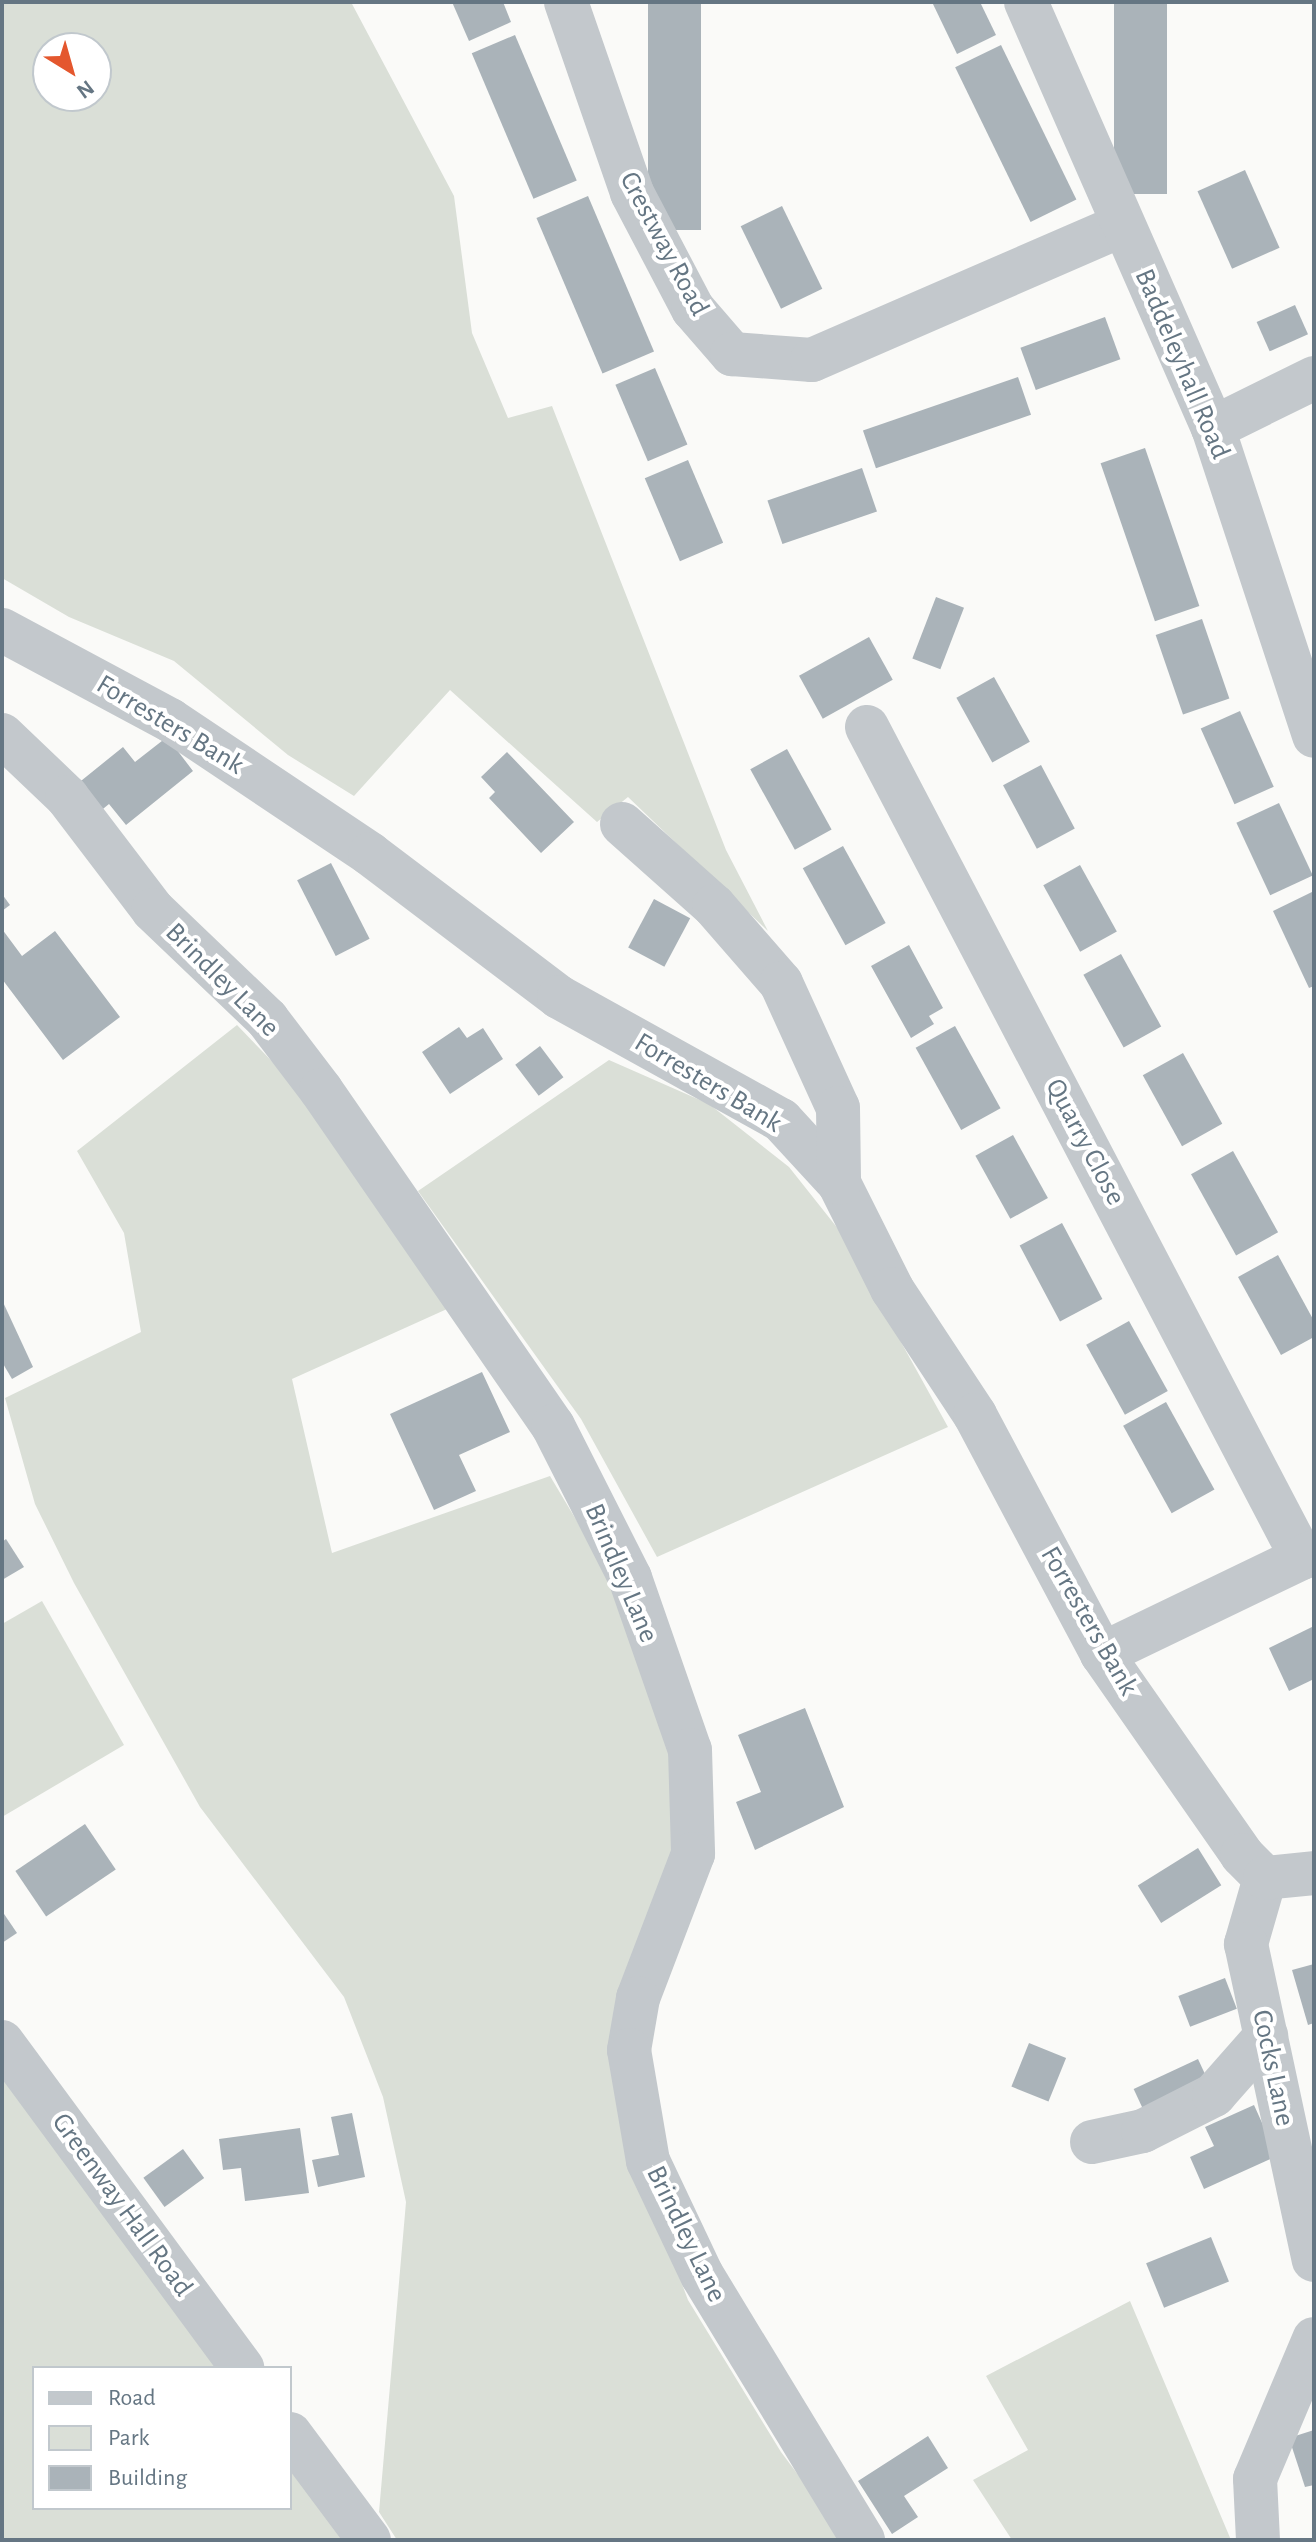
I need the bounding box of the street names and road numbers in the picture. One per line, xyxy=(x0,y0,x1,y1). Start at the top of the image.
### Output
street label: Crestway Road xyxy=(612,166,716,322)
street label: Baddeleyhall Road xyxy=(1127,264,1237,464)
street label: Forresters Bank xyxy=(90,668,250,782)
street label: Brindley Lane xyxy=(158,916,286,1044)
street label: Forresters Bank xyxy=(628,1026,788,1140)
street label: Quarry Close xyxy=(1038,1073,1132,1211)
street label: Brindley Lane xyxy=(577,1499,665,1647)
street label: Forresters Bank xyxy=(1033,1541,1145,1701)
street label: Cocks Lane xyxy=(1244,2007,1302,2129)
street label: Greenway Hall Road xyxy=(44,2107,200,2303)
street label: Brindley Lane xyxy=(639,2160,733,2308)

